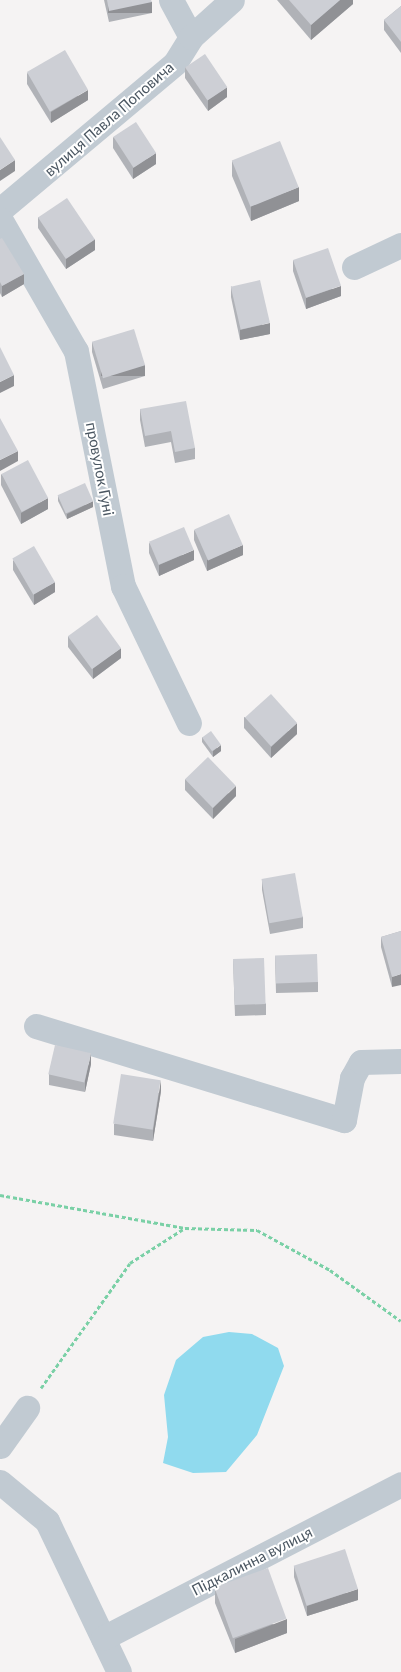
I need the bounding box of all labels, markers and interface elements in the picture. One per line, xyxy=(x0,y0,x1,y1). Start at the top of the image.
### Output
street label: вулиця Павла Поповича xyxy=(41,58,177,180)
street label: провулок Гуні xyxy=(82,421,118,517)
street label: Підкалинна вулиця xyxy=(189,1523,315,1599)

